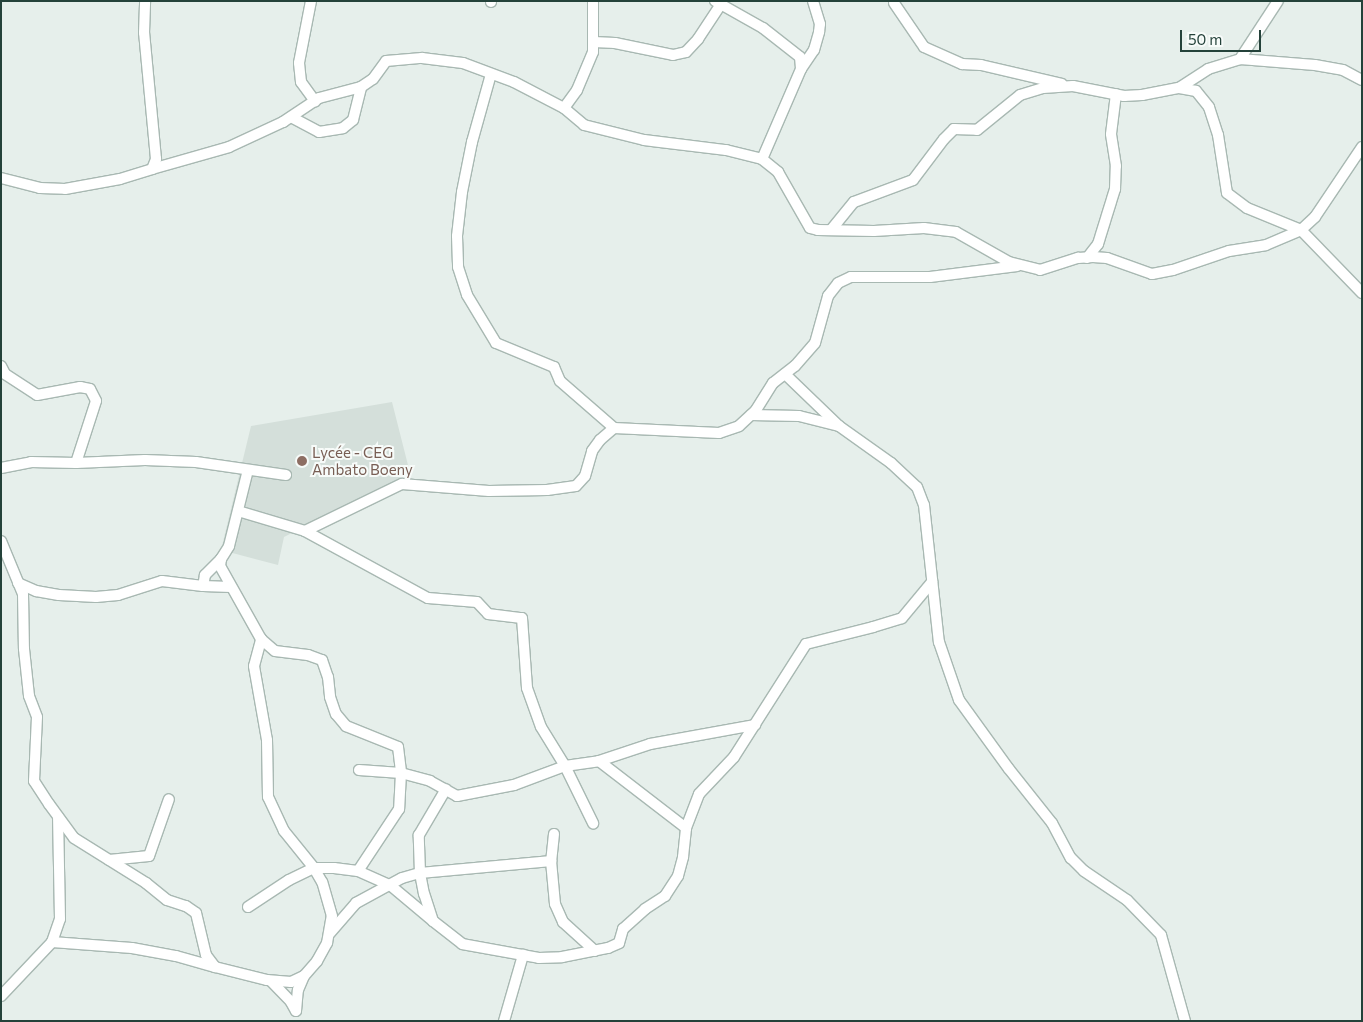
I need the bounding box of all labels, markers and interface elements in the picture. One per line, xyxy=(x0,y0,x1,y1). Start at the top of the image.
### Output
scale bar xyxy=(1183,20,1264,52)
text: 50 m xyxy=(1188,30,1222,48)
place label: Lycée - CEG Ambato Boeny xyxy=(312,443,413,478)
marker: Lycée - CEG Ambato Boeny xyxy=(296,455,308,467)

